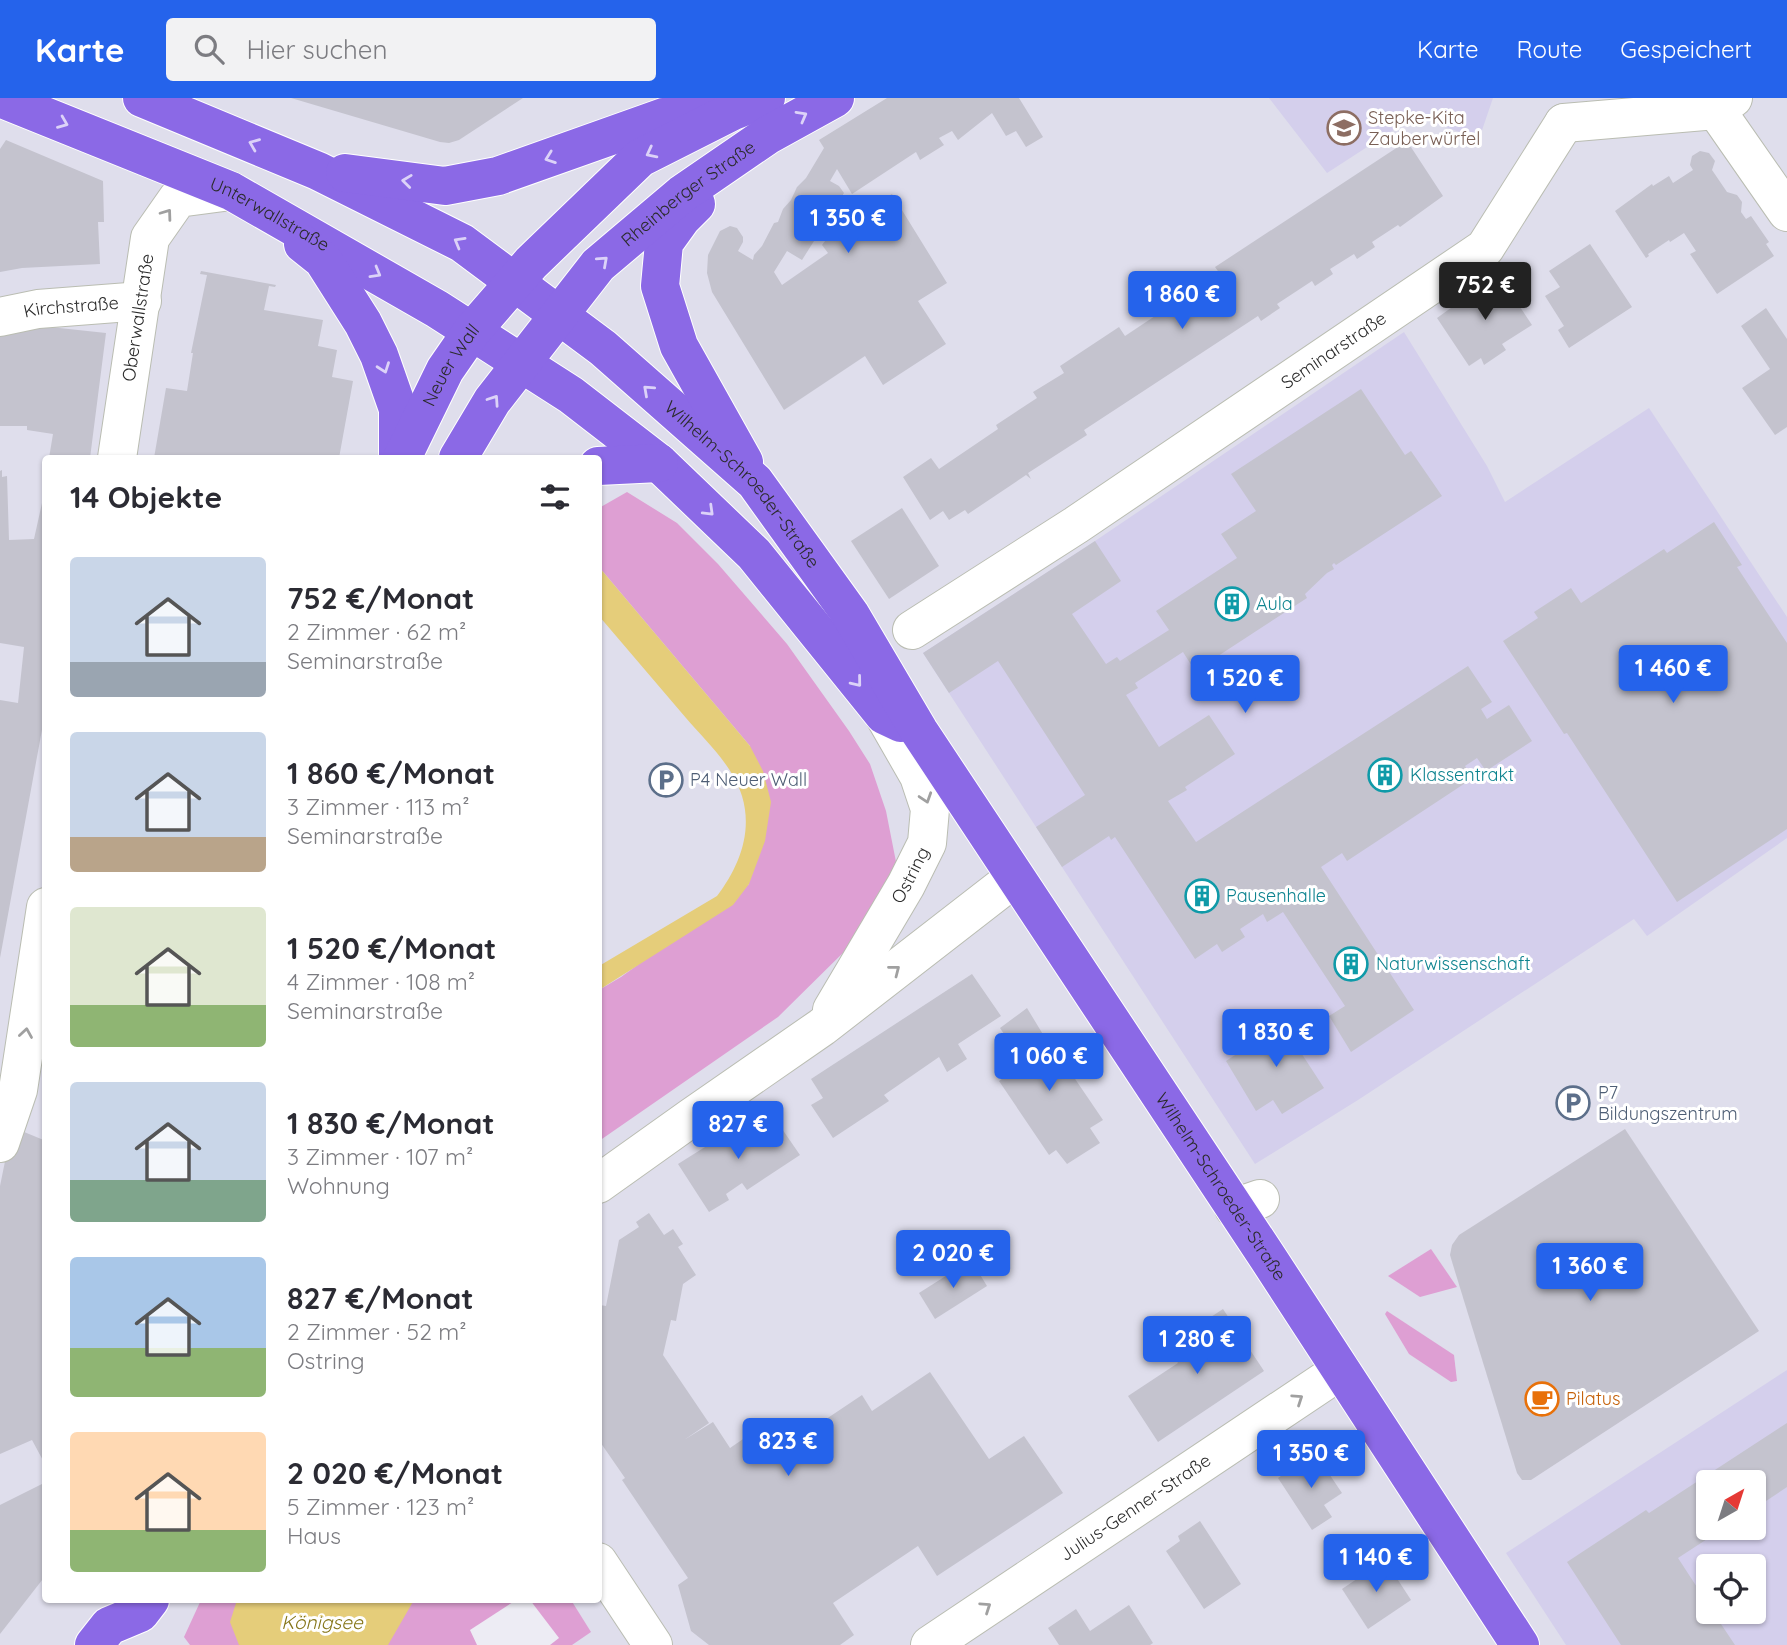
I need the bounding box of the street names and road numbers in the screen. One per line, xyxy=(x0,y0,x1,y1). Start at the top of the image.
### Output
street label: Rheinberger Straße xyxy=(616,135,759,251)
street label: Unterwallstraße xyxy=(207,172,334,256)
street label: Oberwallstraße xyxy=(117,252,158,383)
street label: Kirchstraße xyxy=(21,291,119,323)
street label: Seminarstraße xyxy=(1276,306,1390,394)
street label: Neuer Wall xyxy=(417,319,484,410)
street label: Wilhelm-Schroeder-Straße xyxy=(660,395,825,572)
street label: Ostring xyxy=(886,843,934,908)
street label: Wilhelm-Schroeder-Straße xyxy=(1151,1088,1292,1285)
street label: Julius-Genner-Straße xyxy=(1055,1448,1215,1566)

